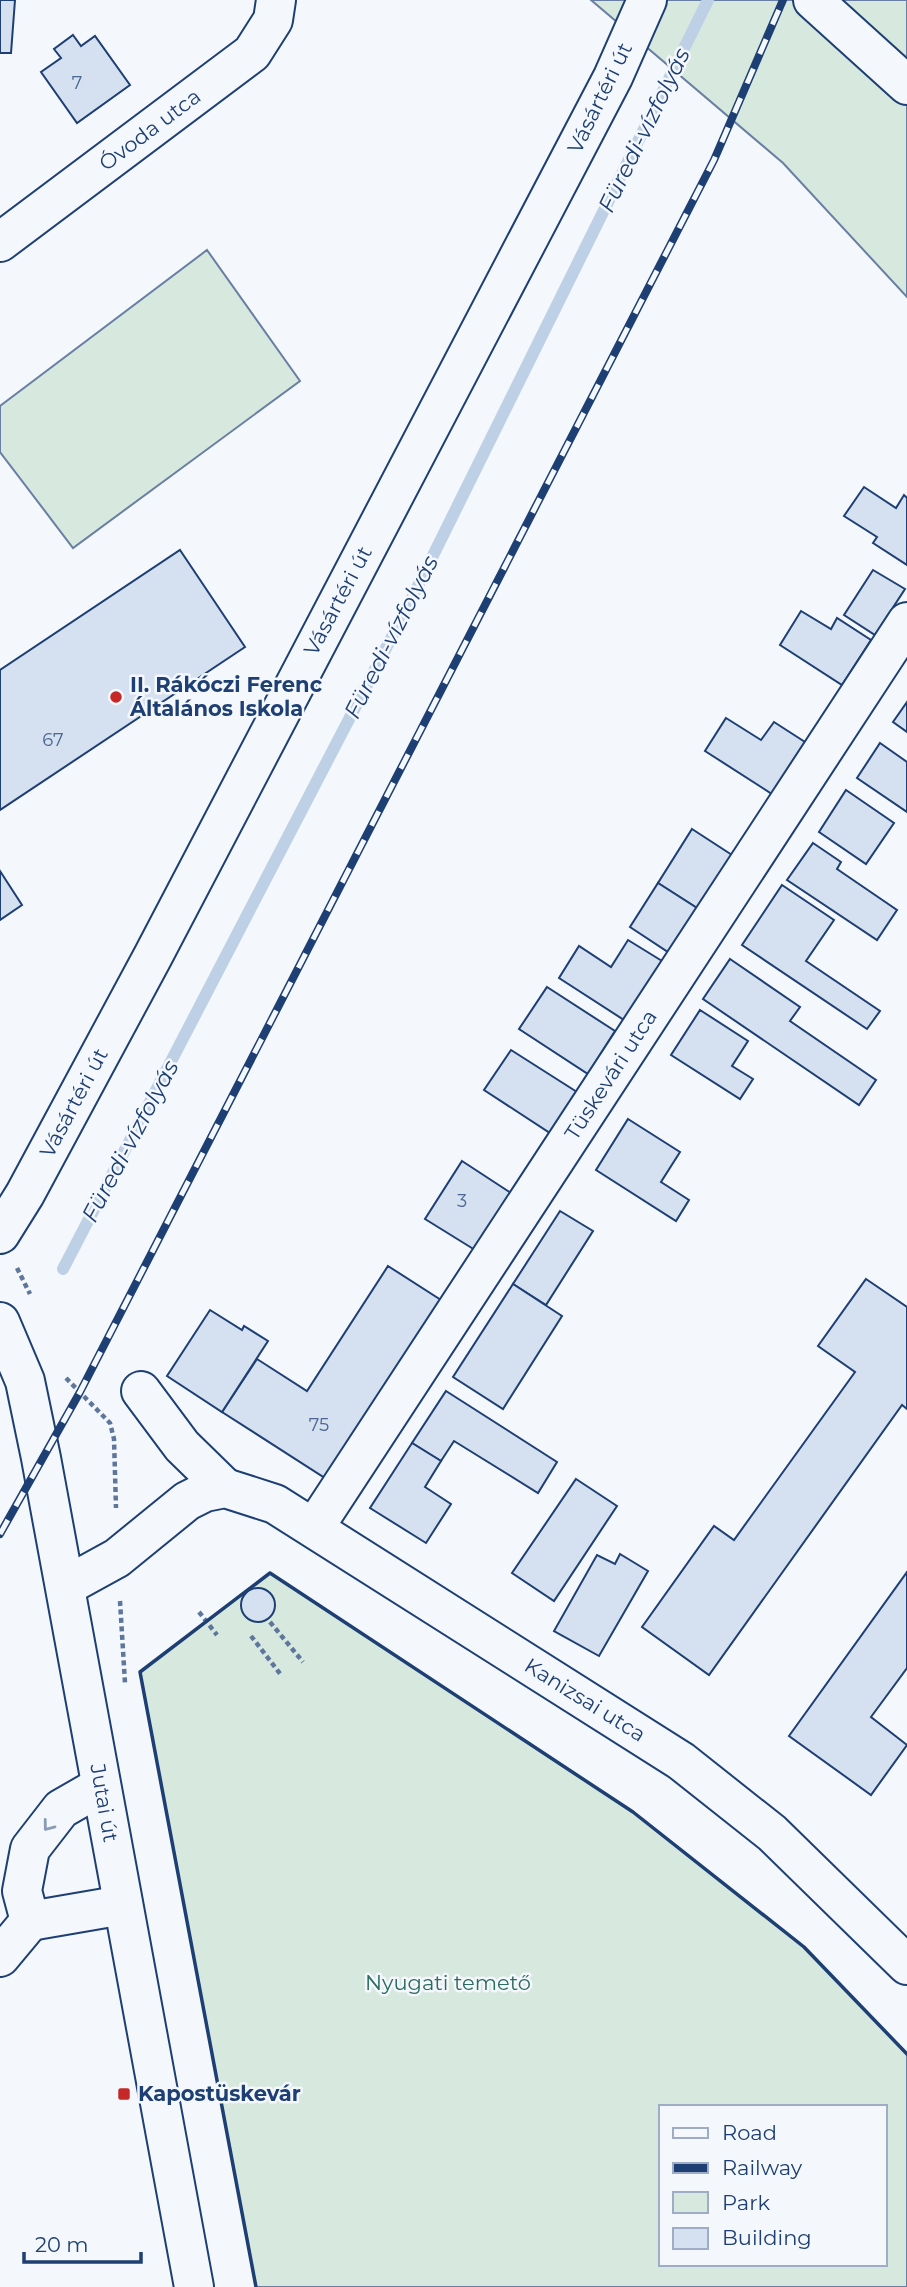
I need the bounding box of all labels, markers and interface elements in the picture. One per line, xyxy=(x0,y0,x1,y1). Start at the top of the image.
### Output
street label: Vásártéri út xyxy=(562,38,637,157)
water label: Füredi-vízfolyás xyxy=(592,43,696,217)
house number: 7 xyxy=(72,72,82,94)
street label: Óvoda utca xyxy=(94,83,205,176)
street label: Vásártéri út xyxy=(298,542,377,660)
water label: Füredi-vízfolyás xyxy=(338,551,444,723)
place label: II. Rákóczi Ferenc Általános Iskola xyxy=(129,672,323,721)
marker: II. Rákóczi Ferenc Általános Iskola xyxy=(108,689,124,705)
house number: 67 xyxy=(42,729,64,751)
street label: Tüskevári utca xyxy=(559,1005,662,1144)
street label: Vásártéri út xyxy=(34,1044,113,1162)
water label: Füredi-vízfolyás xyxy=(76,1055,184,1227)
house number: 3 xyxy=(457,1190,467,1212)
house number: 75 xyxy=(309,1414,329,1436)
street label: Kanizsai utca xyxy=(520,1652,650,1747)
street label: Jutai út xyxy=(85,1761,124,1844)
one-way arrow xyxy=(43,1818,56,1831)
park label: Nyugati temető xyxy=(365,1970,531,1995)
place label: Kapostüskevár xyxy=(138,2081,301,2106)
marker: Kapostüskevár xyxy=(116,2086,132,2102)
legend xyxy=(659,2105,886,2266)
text: Road xyxy=(722,2120,777,2145)
text: Railway xyxy=(722,2155,803,2180)
text: Park xyxy=(722,2190,770,2215)
scale bar xyxy=(24,2220,142,2264)
text: Building xyxy=(722,2225,812,2250)
text: 20 m xyxy=(35,2232,89,2257)

